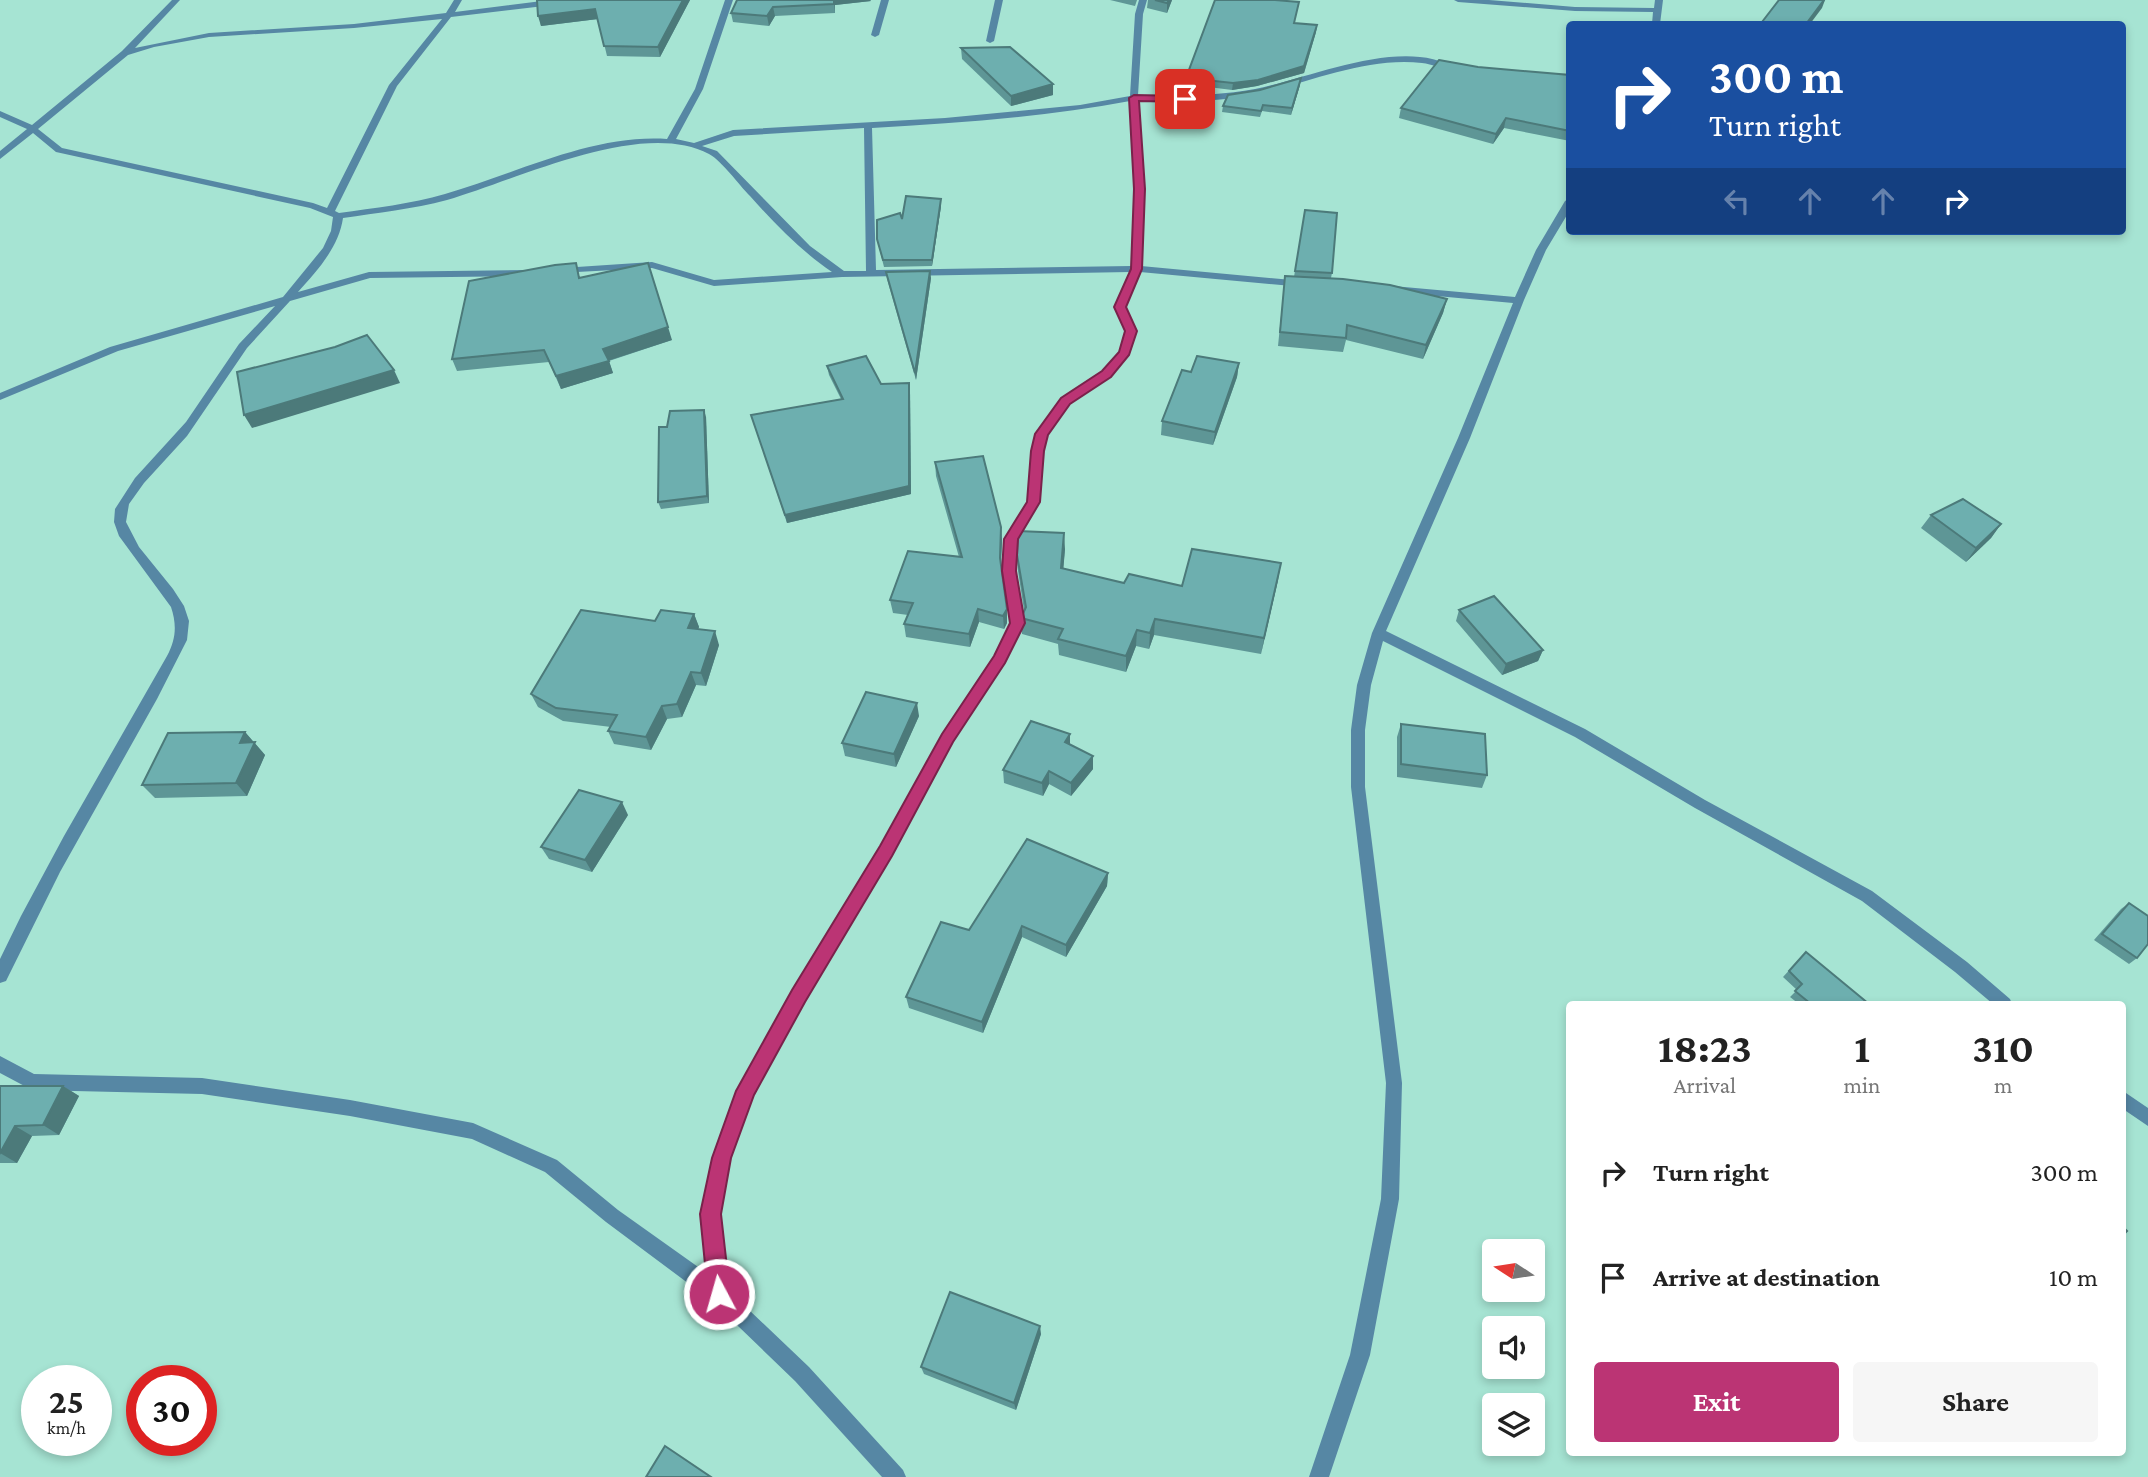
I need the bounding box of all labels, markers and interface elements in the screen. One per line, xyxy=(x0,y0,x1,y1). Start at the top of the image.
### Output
icon: right xyxy=(1594,49,1685,140)
text: 300 m xyxy=(1709,49,1843,104)
pin xyxy=(1155,69,1215,129)
icon: arrive xyxy=(1166,80,1204,118)
text: Turn right xyxy=(1709,107,1841,143)
icon: left xyxy=(1718,182,1756,220)
icon: ahead xyxy=(1791,182,1829,220)
icon: ahead xyxy=(1864,182,1902,220)
icon: right xyxy=(1937,182,1975,220)
text: 18:23 xyxy=(1658,1024,1752,1071)
text: 1 xyxy=(1854,1024,1870,1071)
text: 310 xyxy=(1972,1024,2034,1071)
text: Arrival xyxy=(1674,1072,1736,1098)
text: min xyxy=(1844,1072,1880,1098)
text: m xyxy=(1994,1072,2012,1098)
icon: right xyxy=(1594,1154,1632,1192)
text: Turn right xyxy=(1653,1158,1769,1187)
text: 300 m xyxy=(2030,1158,2098,1187)
north arrow xyxy=(1482,1239,1545,1302)
map controls xyxy=(1482,1239,1545,1456)
position arrow xyxy=(682,1257,756,1331)
icon: arrive xyxy=(1594,1259,1632,1297)
text: Arrive at destination xyxy=(1653,1263,1880,1292)
text: 10 m xyxy=(2049,1263,2098,1292)
button: sound xyxy=(1482,1316,1545,1379)
button: Exit xyxy=(1594,1362,1839,1442)
button: Share xyxy=(1853,1362,2098,1442)
speed limit sign: 30 xyxy=(126,1365,217,1456)
text: 25 xyxy=(49,1382,84,1421)
button: layers xyxy=(1482,1393,1545,1456)
text: km/h xyxy=(47,1418,86,1438)

